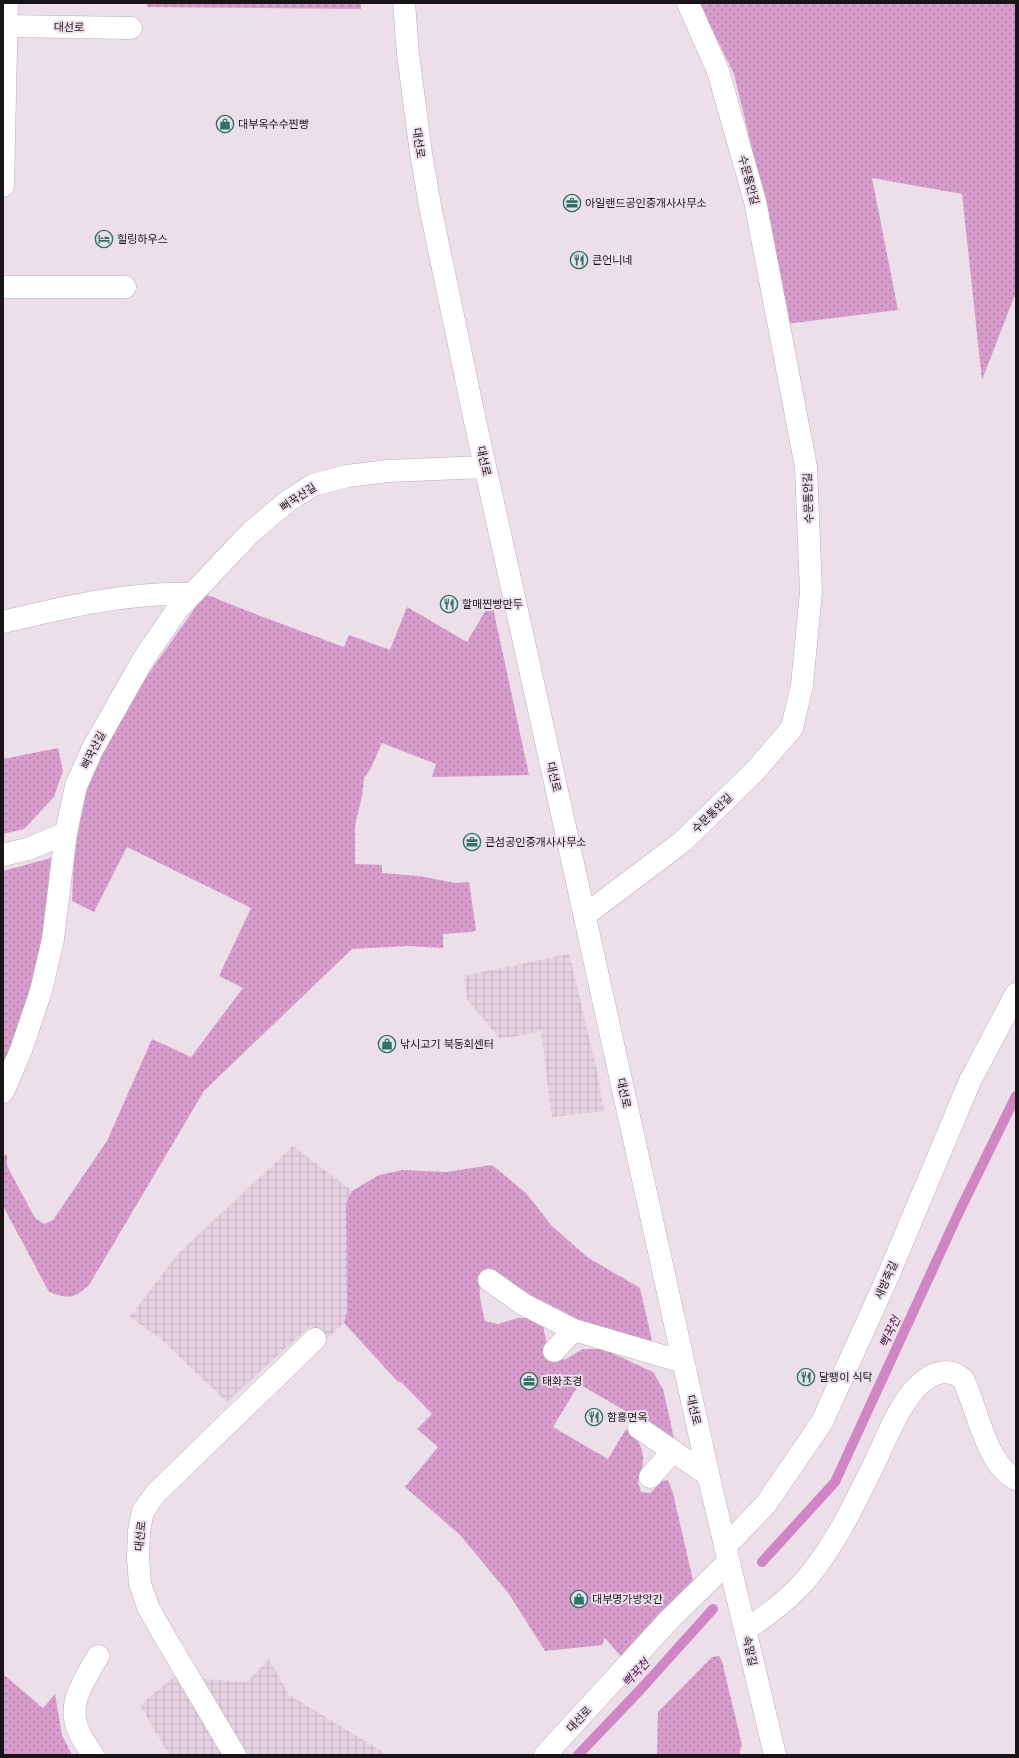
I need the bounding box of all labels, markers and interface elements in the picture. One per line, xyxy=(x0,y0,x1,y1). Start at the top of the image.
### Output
street label: 대선로 xyxy=(54,21,84,34)
shop icon: 대부옥수수찐빵 xyxy=(215,114,235,134)
place label: 대부옥수수찐빵 xyxy=(238,118,309,131)
street label: 대선로 xyxy=(410,127,427,159)
street label: 수문통안길 xyxy=(736,154,761,206)
office icon: 아일랜드공인중개사사무소 xyxy=(562,193,582,213)
place label: 아일랜드공인중개사사무소 xyxy=(585,197,706,210)
hotel icon: 힐링하우스 xyxy=(94,229,114,249)
place label: 힐링하우스 xyxy=(117,233,168,246)
restaurant icon: 큰언니네 xyxy=(569,250,589,270)
place label: 큰언니네 xyxy=(592,254,632,267)
street label: 대선로 xyxy=(474,445,493,477)
street label: 수문통안길 xyxy=(801,472,816,523)
street label: 뻐꾹산길 xyxy=(278,481,319,514)
restaurant icon: 할매찐빵만두 xyxy=(439,594,459,614)
place label: 할매찐빵만두 xyxy=(462,598,523,611)
street label: 뻐꾹산길 xyxy=(78,729,108,771)
street label: 대선로 xyxy=(544,761,563,793)
street label: 수문통안길 xyxy=(690,791,735,836)
office icon: 큰섬공인중개사사무소 xyxy=(462,832,482,852)
place label: 큰섬공인중개사사무소 xyxy=(485,836,586,849)
shop icon: 낚시고기 북동회센터 xyxy=(377,1034,397,1054)
place label: 낚시고기 북동회센터 xyxy=(400,1038,494,1051)
street label: 대선로 xyxy=(614,1077,633,1109)
street label: 새방죽길 xyxy=(872,1259,901,1301)
water label: 뻑꾹천 xyxy=(877,1312,904,1350)
restaurant icon: 달팽이 식탁 xyxy=(796,1367,816,1387)
office icon: 태화조경 xyxy=(519,1371,539,1391)
place label: 달팽이 식탁 xyxy=(819,1371,873,1384)
place label: 태화조경 xyxy=(542,1375,582,1388)
street label: 대선로 xyxy=(684,1394,703,1426)
restaurant icon: 함흥면옥 xyxy=(584,1407,604,1427)
place label: 함흥면옥 xyxy=(607,1411,647,1424)
street label: 대선로 xyxy=(132,1520,149,1552)
shop icon: 대부명가방앗간 xyxy=(569,1589,589,1609)
place label: 대부명가방앗간 xyxy=(592,1593,663,1606)
street label: 속말길 xyxy=(740,1635,759,1667)
water label: 뻑꾹천 xyxy=(620,1655,654,1690)
street label: 대선로 xyxy=(564,1704,594,1735)

